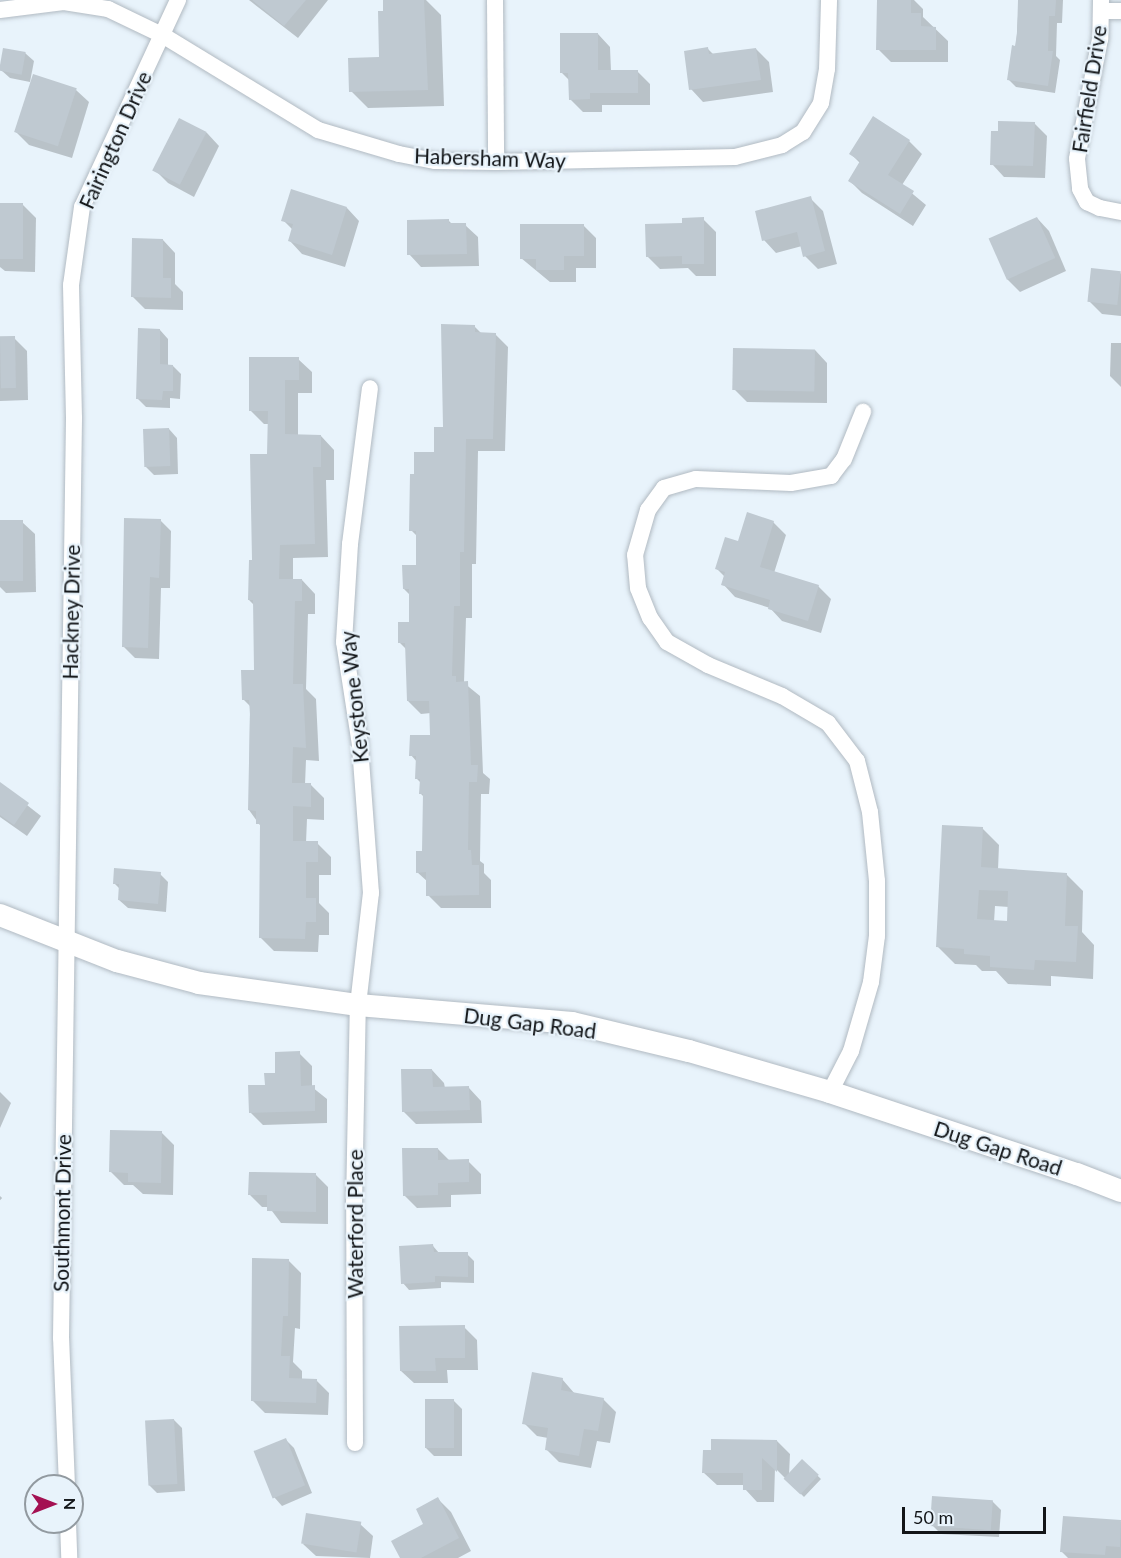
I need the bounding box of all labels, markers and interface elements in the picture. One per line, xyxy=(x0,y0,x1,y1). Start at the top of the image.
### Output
street label: Fairfield Drive xyxy=(1066,23,1112,155)
street label: Fairington Drive xyxy=(73,67,157,213)
street label: Habersham Way xyxy=(414,143,566,173)
street label: Hackney Drive xyxy=(57,544,85,680)
street label: Keystone Way xyxy=(335,630,373,764)
street label: Dug Gap Road xyxy=(462,1002,598,1044)
street label: Dug Gap Road xyxy=(931,1115,1065,1181)
street label: Southmont Drive xyxy=(48,1134,76,1292)
street label: Waterford Place xyxy=(342,1149,368,1299)
north arrow xyxy=(24,1474,84,1534)
scale bar xyxy=(905,1495,1049,1533)
text: N xyxy=(61,1498,80,1510)
text: 50 m xyxy=(913,1506,953,1528)

